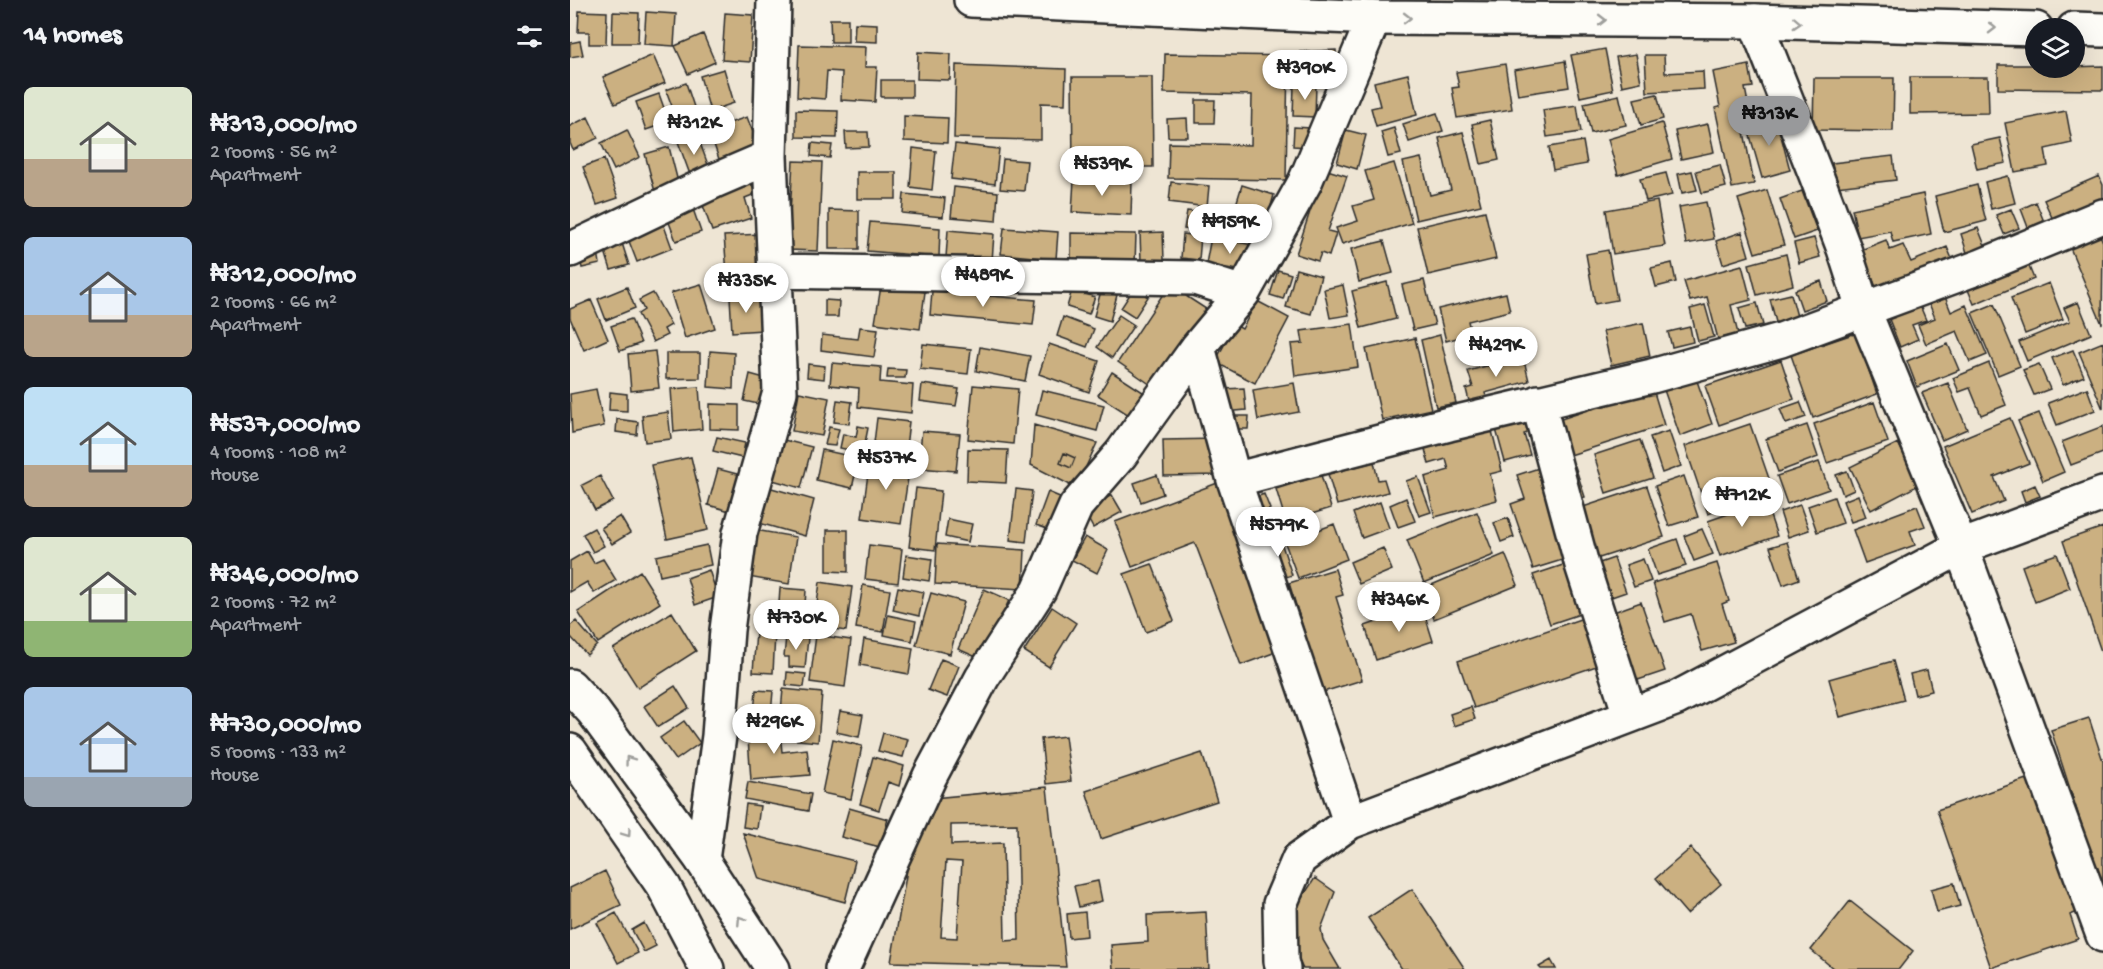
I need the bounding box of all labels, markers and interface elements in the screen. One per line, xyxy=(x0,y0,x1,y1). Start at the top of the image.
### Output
one-way arrow xyxy=(1403,12,1412,24)
one-way arrow xyxy=(1598,13,1607,26)
one-way arrow xyxy=(1793,16,1802,29)
map controls xyxy=(2025,18,2085,78)
button: layers xyxy=(2025,18,2085,78)
icon: filters xyxy=(513,20,546,53)
text: 14 homes xyxy=(24,21,122,52)
one-way arrow xyxy=(1988,21,1997,34)
pin: ₦390K xyxy=(1263,50,1347,101)
text: ₦390K xyxy=(1276,58,1334,81)
pin: ₦313K xyxy=(1727,96,1811,147)
text: ₦313K xyxy=(1742,104,1796,127)
pin: ₦312K xyxy=(652,105,736,156)
icon: home xyxy=(72,111,144,183)
text: ₦313,000/mo xyxy=(210,111,357,142)
text: ₦312K xyxy=(667,113,721,136)
text: 2 rooms · 56 m² xyxy=(210,142,337,165)
pin: ₦539K xyxy=(1060,146,1144,197)
text: ₦539K xyxy=(1074,154,1130,177)
text: Apartment xyxy=(210,165,300,188)
pin: ₦959K xyxy=(1188,204,1272,255)
text: ₦959K xyxy=(1202,212,1258,235)
pin: ₦489K xyxy=(941,257,1025,308)
icon: home xyxy=(72,261,144,333)
text: ₦312,000/mo xyxy=(210,261,356,292)
pin: ₦335K xyxy=(704,263,788,314)
text: ₦489K xyxy=(955,265,1011,288)
text: ₦335K xyxy=(718,271,774,294)
text: 2 rooms · 66 m² xyxy=(210,292,337,315)
text: Apartment xyxy=(210,315,300,338)
pin: ₦429K xyxy=(1454,327,1538,378)
text: ₦429K xyxy=(1469,335,1523,358)
icon: home xyxy=(72,411,144,483)
text: ₦537,000/mo xyxy=(210,411,360,442)
pin: ₦537K xyxy=(844,440,928,491)
text: 4 rooms · 108 m² xyxy=(210,442,347,465)
text: ₦537K xyxy=(858,448,914,471)
text: House xyxy=(210,465,259,488)
pin: ₦712K xyxy=(1700,477,1784,528)
text: ₦712K xyxy=(1715,485,1769,508)
pin: ₦579K xyxy=(1236,507,1320,558)
text: ₦579K xyxy=(1250,515,1306,538)
icon: home xyxy=(72,561,144,633)
text: ₦346,000/mo xyxy=(210,561,358,592)
pin: ₦346K xyxy=(1357,582,1441,633)
text: ₦346K xyxy=(1371,590,1427,613)
text: 2 rooms · 72 m² xyxy=(210,592,337,615)
pin: ₦730K xyxy=(754,600,838,651)
text: ₦730K xyxy=(767,608,825,631)
text: Apartment xyxy=(210,615,300,638)
pin: ₦296K xyxy=(732,704,816,755)
icon: home xyxy=(72,711,144,783)
text: ₦730,000/mo xyxy=(210,711,361,742)
text: ₦296K xyxy=(746,712,802,735)
text: 5 rooms · 133 m² xyxy=(210,742,346,765)
one-way arrow xyxy=(625,756,636,767)
text: House xyxy=(210,765,259,788)
one-way arrow xyxy=(620,827,631,838)
one-way arrow xyxy=(737,916,748,927)

